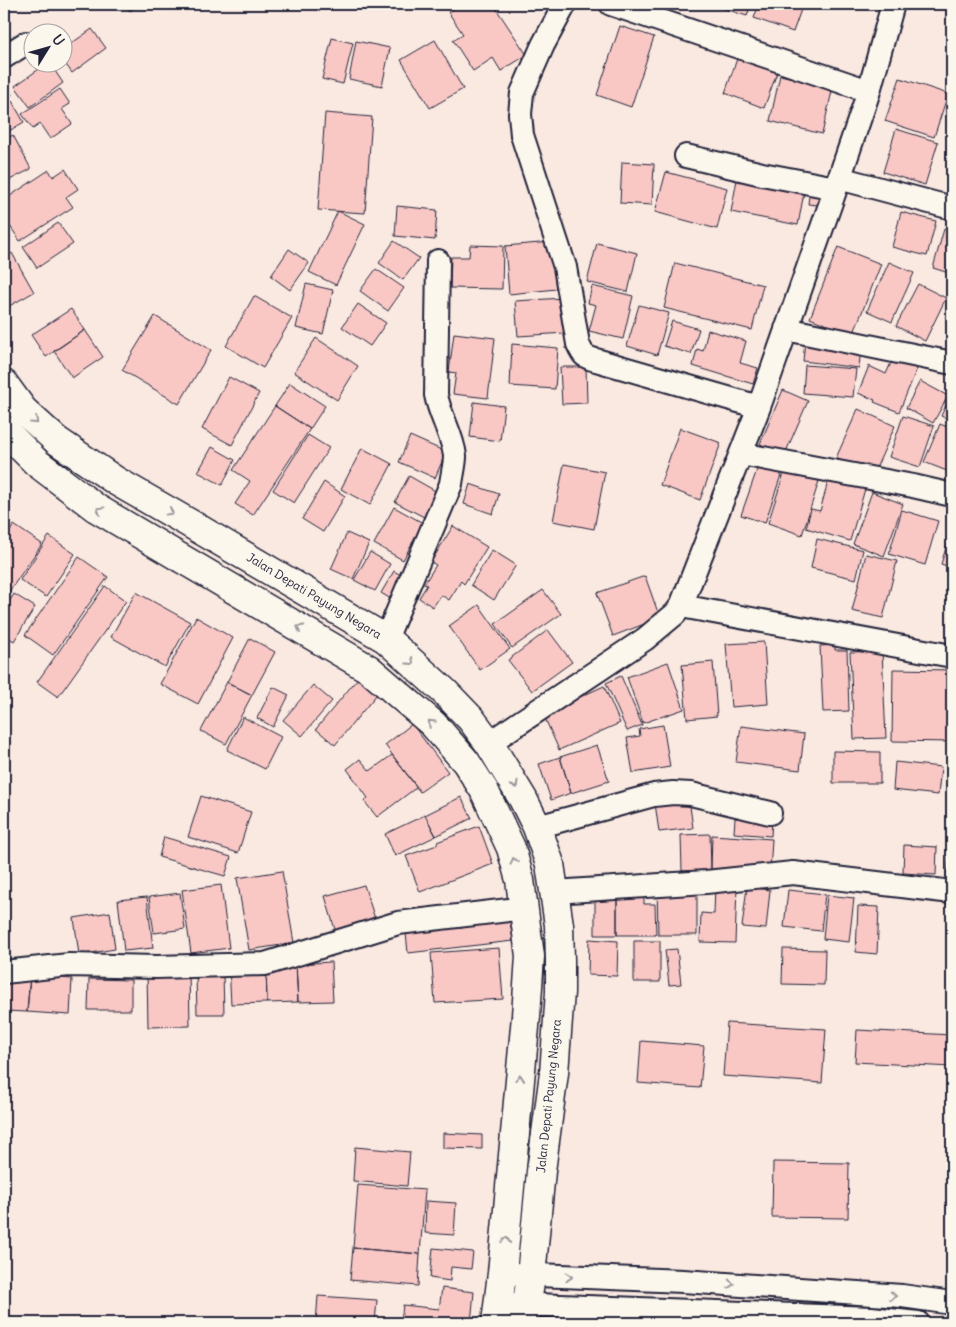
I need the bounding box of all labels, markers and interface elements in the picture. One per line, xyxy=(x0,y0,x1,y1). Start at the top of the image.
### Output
north arrow xyxy=(22,22,72,72)
text: U xyxy=(48,31,68,49)
one-way arrow xyxy=(30,415,39,424)
one-way arrow xyxy=(165,505,174,515)
one-way arrow xyxy=(96,507,106,516)
street label: Jalan Depati Payung Negara xyxy=(244,549,384,642)
one-way arrow xyxy=(297,625,306,635)
one-way arrow xyxy=(406,656,415,665)
one-way arrow xyxy=(428,720,437,729)
one-way arrow xyxy=(509,780,519,789)
one-way arrow xyxy=(510,857,520,865)
street label: Jalan Depati Payung Negara xyxy=(533,1018,564,1174)
one-way arrow xyxy=(514,1074,525,1082)
one-way arrow xyxy=(500,1236,511,1244)
one-way arrow xyxy=(565,1272,573,1282)
one-way arrow xyxy=(727,1279,735,1290)
one-way arrow xyxy=(889,1290,897,1301)

